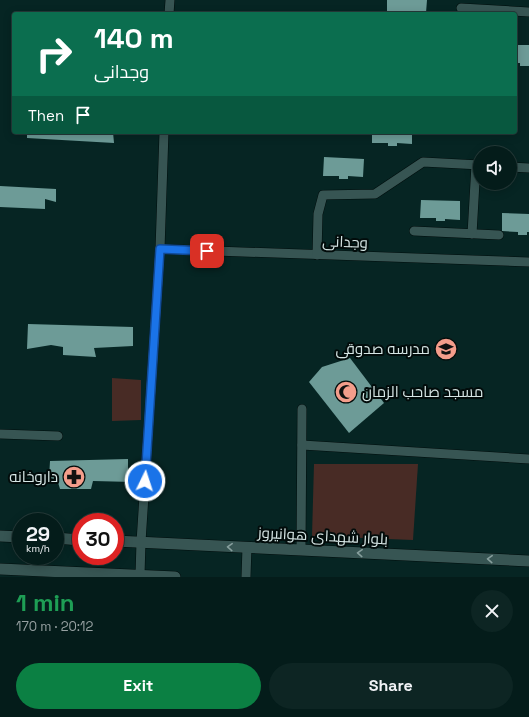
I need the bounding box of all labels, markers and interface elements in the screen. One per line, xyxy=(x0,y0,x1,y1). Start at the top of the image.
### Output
text: 140 m xyxy=(94,20,174,56)
icon: right xyxy=(28,28,80,80)
text: وجدانی xyxy=(94,60,149,83)
icon: arrive xyxy=(72,104,94,126)
text: Then xyxy=(28,106,64,125)
map controls xyxy=(473,146,517,190)
button: sound xyxy=(473,146,517,190)
street label: وجدانی xyxy=(322,231,368,253)
pin xyxy=(190,234,224,268)
icon: arrive xyxy=(196,240,218,262)
school or university icon: مدرسه صدوقی xyxy=(433,336,459,362)
place label: مدرسه صدوقی xyxy=(336,339,430,359)
mosque icon: مسجد صاحب الزمان xyxy=(333,379,359,405)
place label: مسجد صاحب الزمان xyxy=(362,382,483,402)
position arrow xyxy=(124,460,166,502)
pharmacy icon: داروخانه xyxy=(61,464,87,490)
place label: داروخانه xyxy=(9,467,58,486)
speed limit sign: 30 xyxy=(72,513,124,565)
text: 29 xyxy=(26,521,50,547)
street label: بلوار شهدای هوانیروز xyxy=(256,523,389,549)
text: km/h xyxy=(26,542,50,555)
one-way arrow xyxy=(227,542,233,551)
one-way arrow xyxy=(357,548,363,557)
one-way arrow xyxy=(487,554,493,563)
text: 1 min xyxy=(16,587,75,618)
button: close xyxy=(471,590,513,632)
text: 170 m · 20:12 xyxy=(16,618,93,635)
button: Exit xyxy=(16,663,261,709)
button: Share xyxy=(269,663,513,709)

